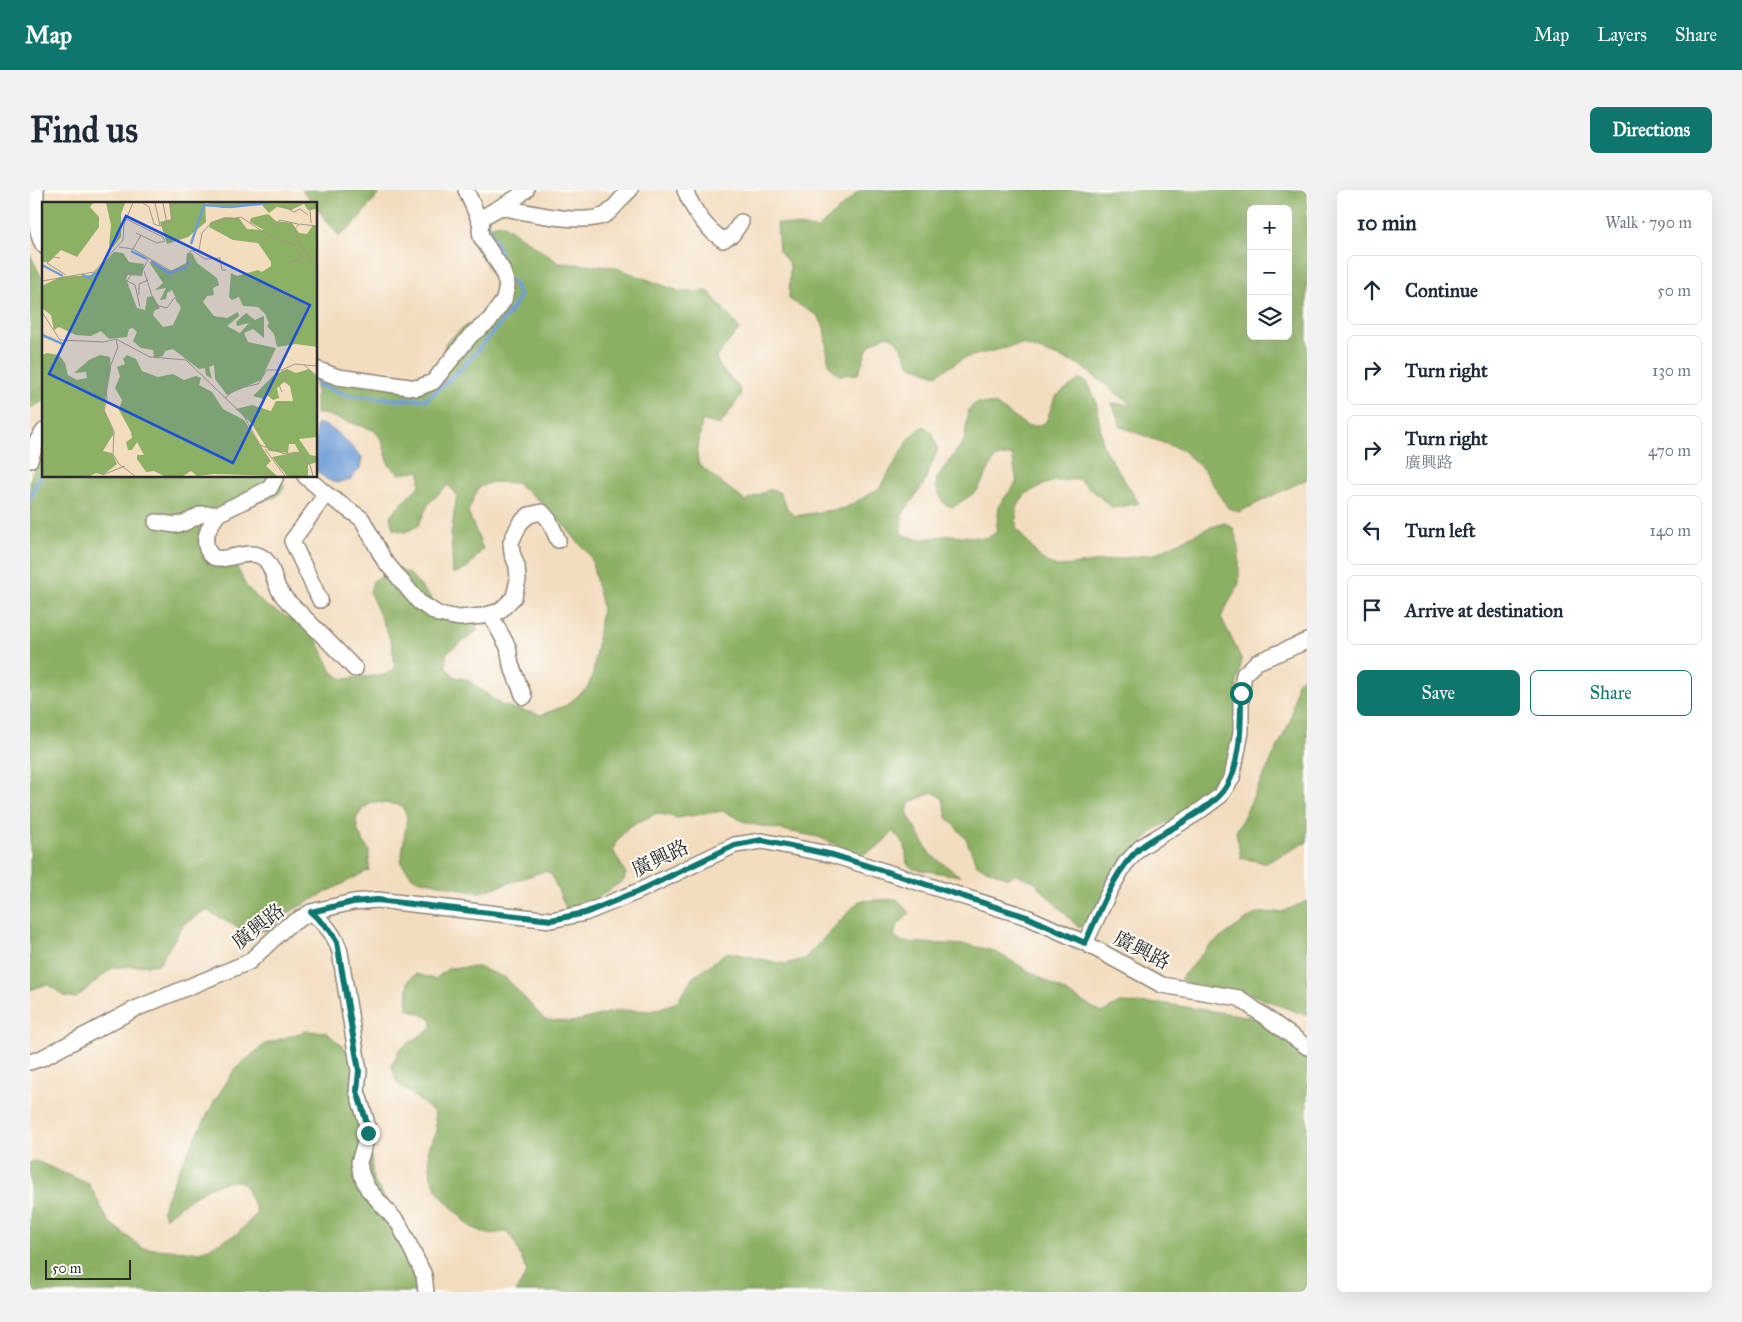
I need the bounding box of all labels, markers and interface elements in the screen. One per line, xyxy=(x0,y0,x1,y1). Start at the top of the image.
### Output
text: Map xyxy=(25,20,72,50)
text: Map xyxy=(1534,24,1569,46)
text: Layers xyxy=(1597,24,1647,46)
text: Share xyxy=(1675,24,1717,46)
button: Directions xyxy=(1590,107,1712,153)
text: Find us xyxy=(30,109,138,152)
inset map xyxy=(42,202,318,478)
map controls xyxy=(1247,205,1292,340)
button: + xyxy=(1247,205,1292,250)
text: 10 min xyxy=(1357,210,1417,236)
text: Walk · 790 m xyxy=(1605,213,1692,232)
button: − xyxy=(1247,250,1292,295)
icon: ahead xyxy=(1358,276,1386,304)
text: Continue xyxy=(1405,279,1478,302)
text: 50 m xyxy=(1657,281,1691,300)
button: layers xyxy=(1247,295,1292,340)
icon: right xyxy=(1358,356,1386,384)
text: Turn right xyxy=(1405,359,1488,382)
text: 130 m xyxy=(1652,361,1691,380)
text: Turn right xyxy=(1405,427,1488,450)
icon: right xyxy=(1358,436,1386,464)
text: 470 m xyxy=(1648,441,1691,460)
text: 廣興路 xyxy=(1405,453,1453,472)
icon: left xyxy=(1358,516,1386,544)
text: Turn left xyxy=(1405,519,1475,542)
text: 140 m xyxy=(1650,521,1691,540)
icon: arrive xyxy=(1358,596,1386,624)
text: Arrive at destination xyxy=(1405,599,1563,622)
button: Save xyxy=(1357,670,1520,716)
button: Share xyxy=(1530,670,1692,716)
route start xyxy=(1230,682,1253,705)
street label: 廣興路 xyxy=(628,834,692,882)
street label: 廣興路 xyxy=(227,898,289,954)
street label: 廣興路 xyxy=(1110,926,1174,974)
route end xyxy=(357,1122,380,1145)
scale bar xyxy=(45,1257,131,1280)
text: 50 m xyxy=(52,1260,81,1277)

